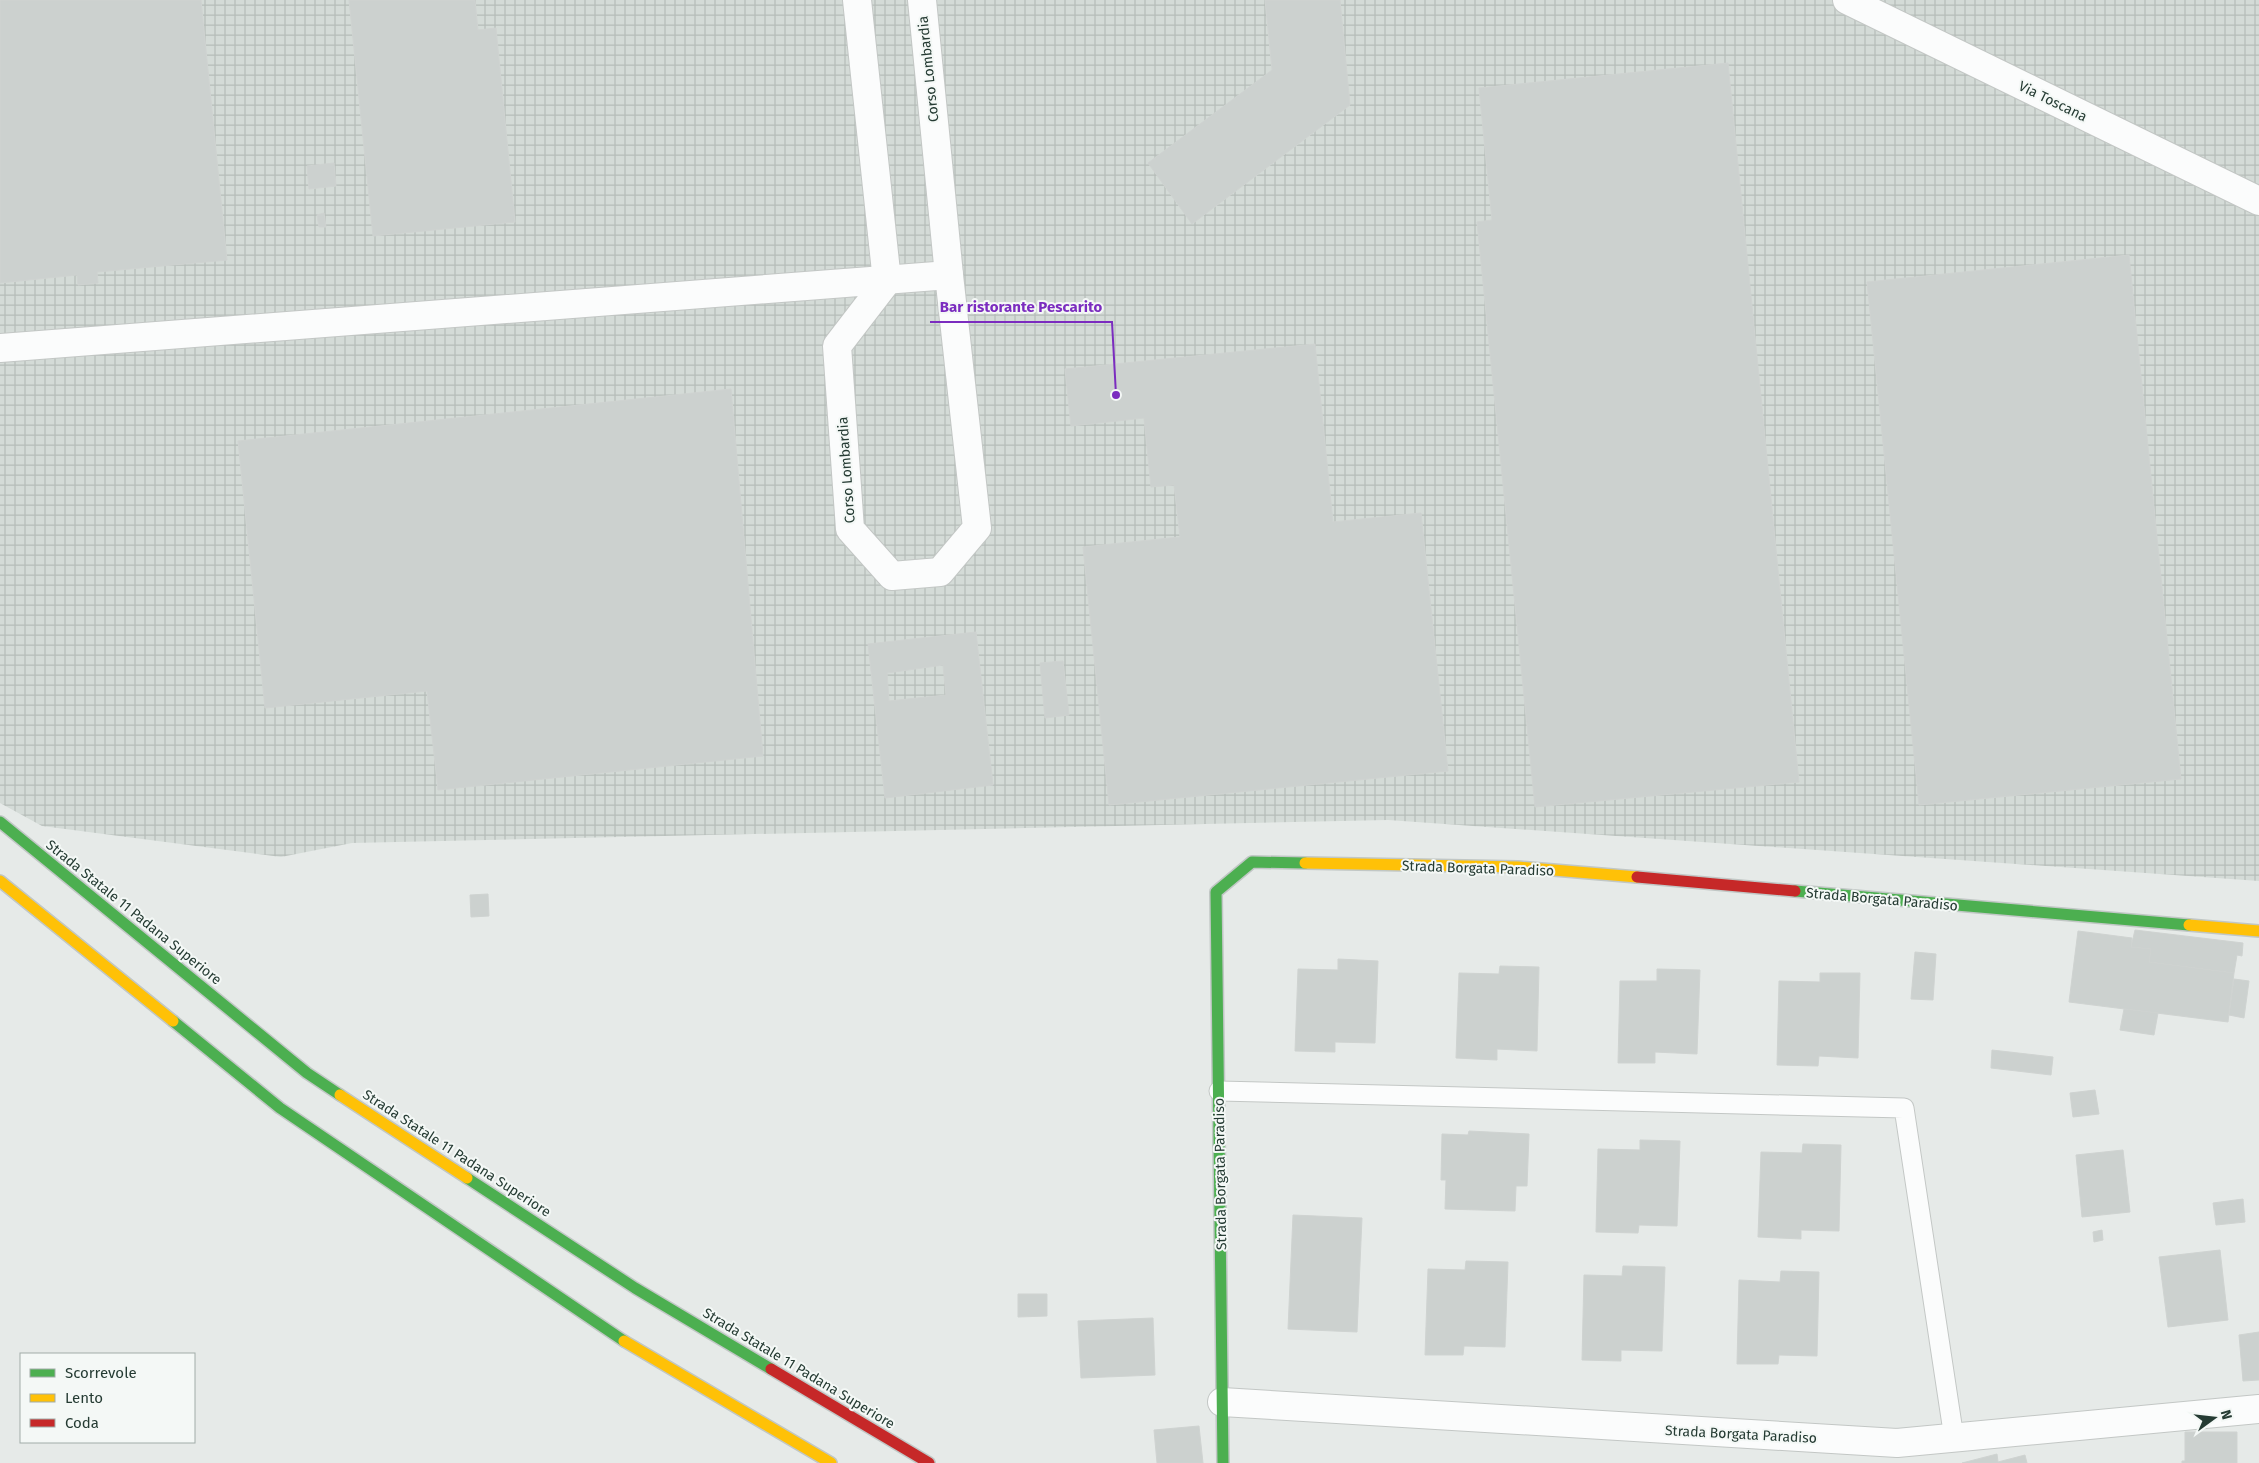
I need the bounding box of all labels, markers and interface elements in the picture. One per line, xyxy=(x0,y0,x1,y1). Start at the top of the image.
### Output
street label: Corso Lombardia xyxy=(914,15,943,123)
street label: Via Toscana xyxy=(2016,78,2090,125)
callout: Bar ristorante Pescarito xyxy=(930,292,1112,322)
text: Bar ristorante Pescarito xyxy=(940,298,1102,316)
street label: Corso Lombardia xyxy=(834,416,859,524)
street label: Strada Statale 11 Padana Superiore xyxy=(42,836,225,989)
street label: Strada Borgata Paradiso xyxy=(1402,857,1554,880)
street label: Strada Borgata Paradiso xyxy=(1805,884,1959,915)
street label: Strada Statale 11 Padana Superiore xyxy=(359,1086,554,1221)
street label: Strada Borgata Paradiso xyxy=(1211,1098,1230,1250)
street label: Strada Statale 11 Padana Superiore xyxy=(700,1304,898,1433)
legend xyxy=(20,1353,195,1443)
text: Scorrevole xyxy=(65,1364,137,1382)
text: Lento xyxy=(65,1389,103,1407)
north arrow xyxy=(2189,1393,2239,1443)
text: N xyxy=(2217,1408,2235,1421)
text: Coda xyxy=(65,1414,99,1432)
street label: Strada Borgata Paradiso xyxy=(1665,1422,1817,1447)

